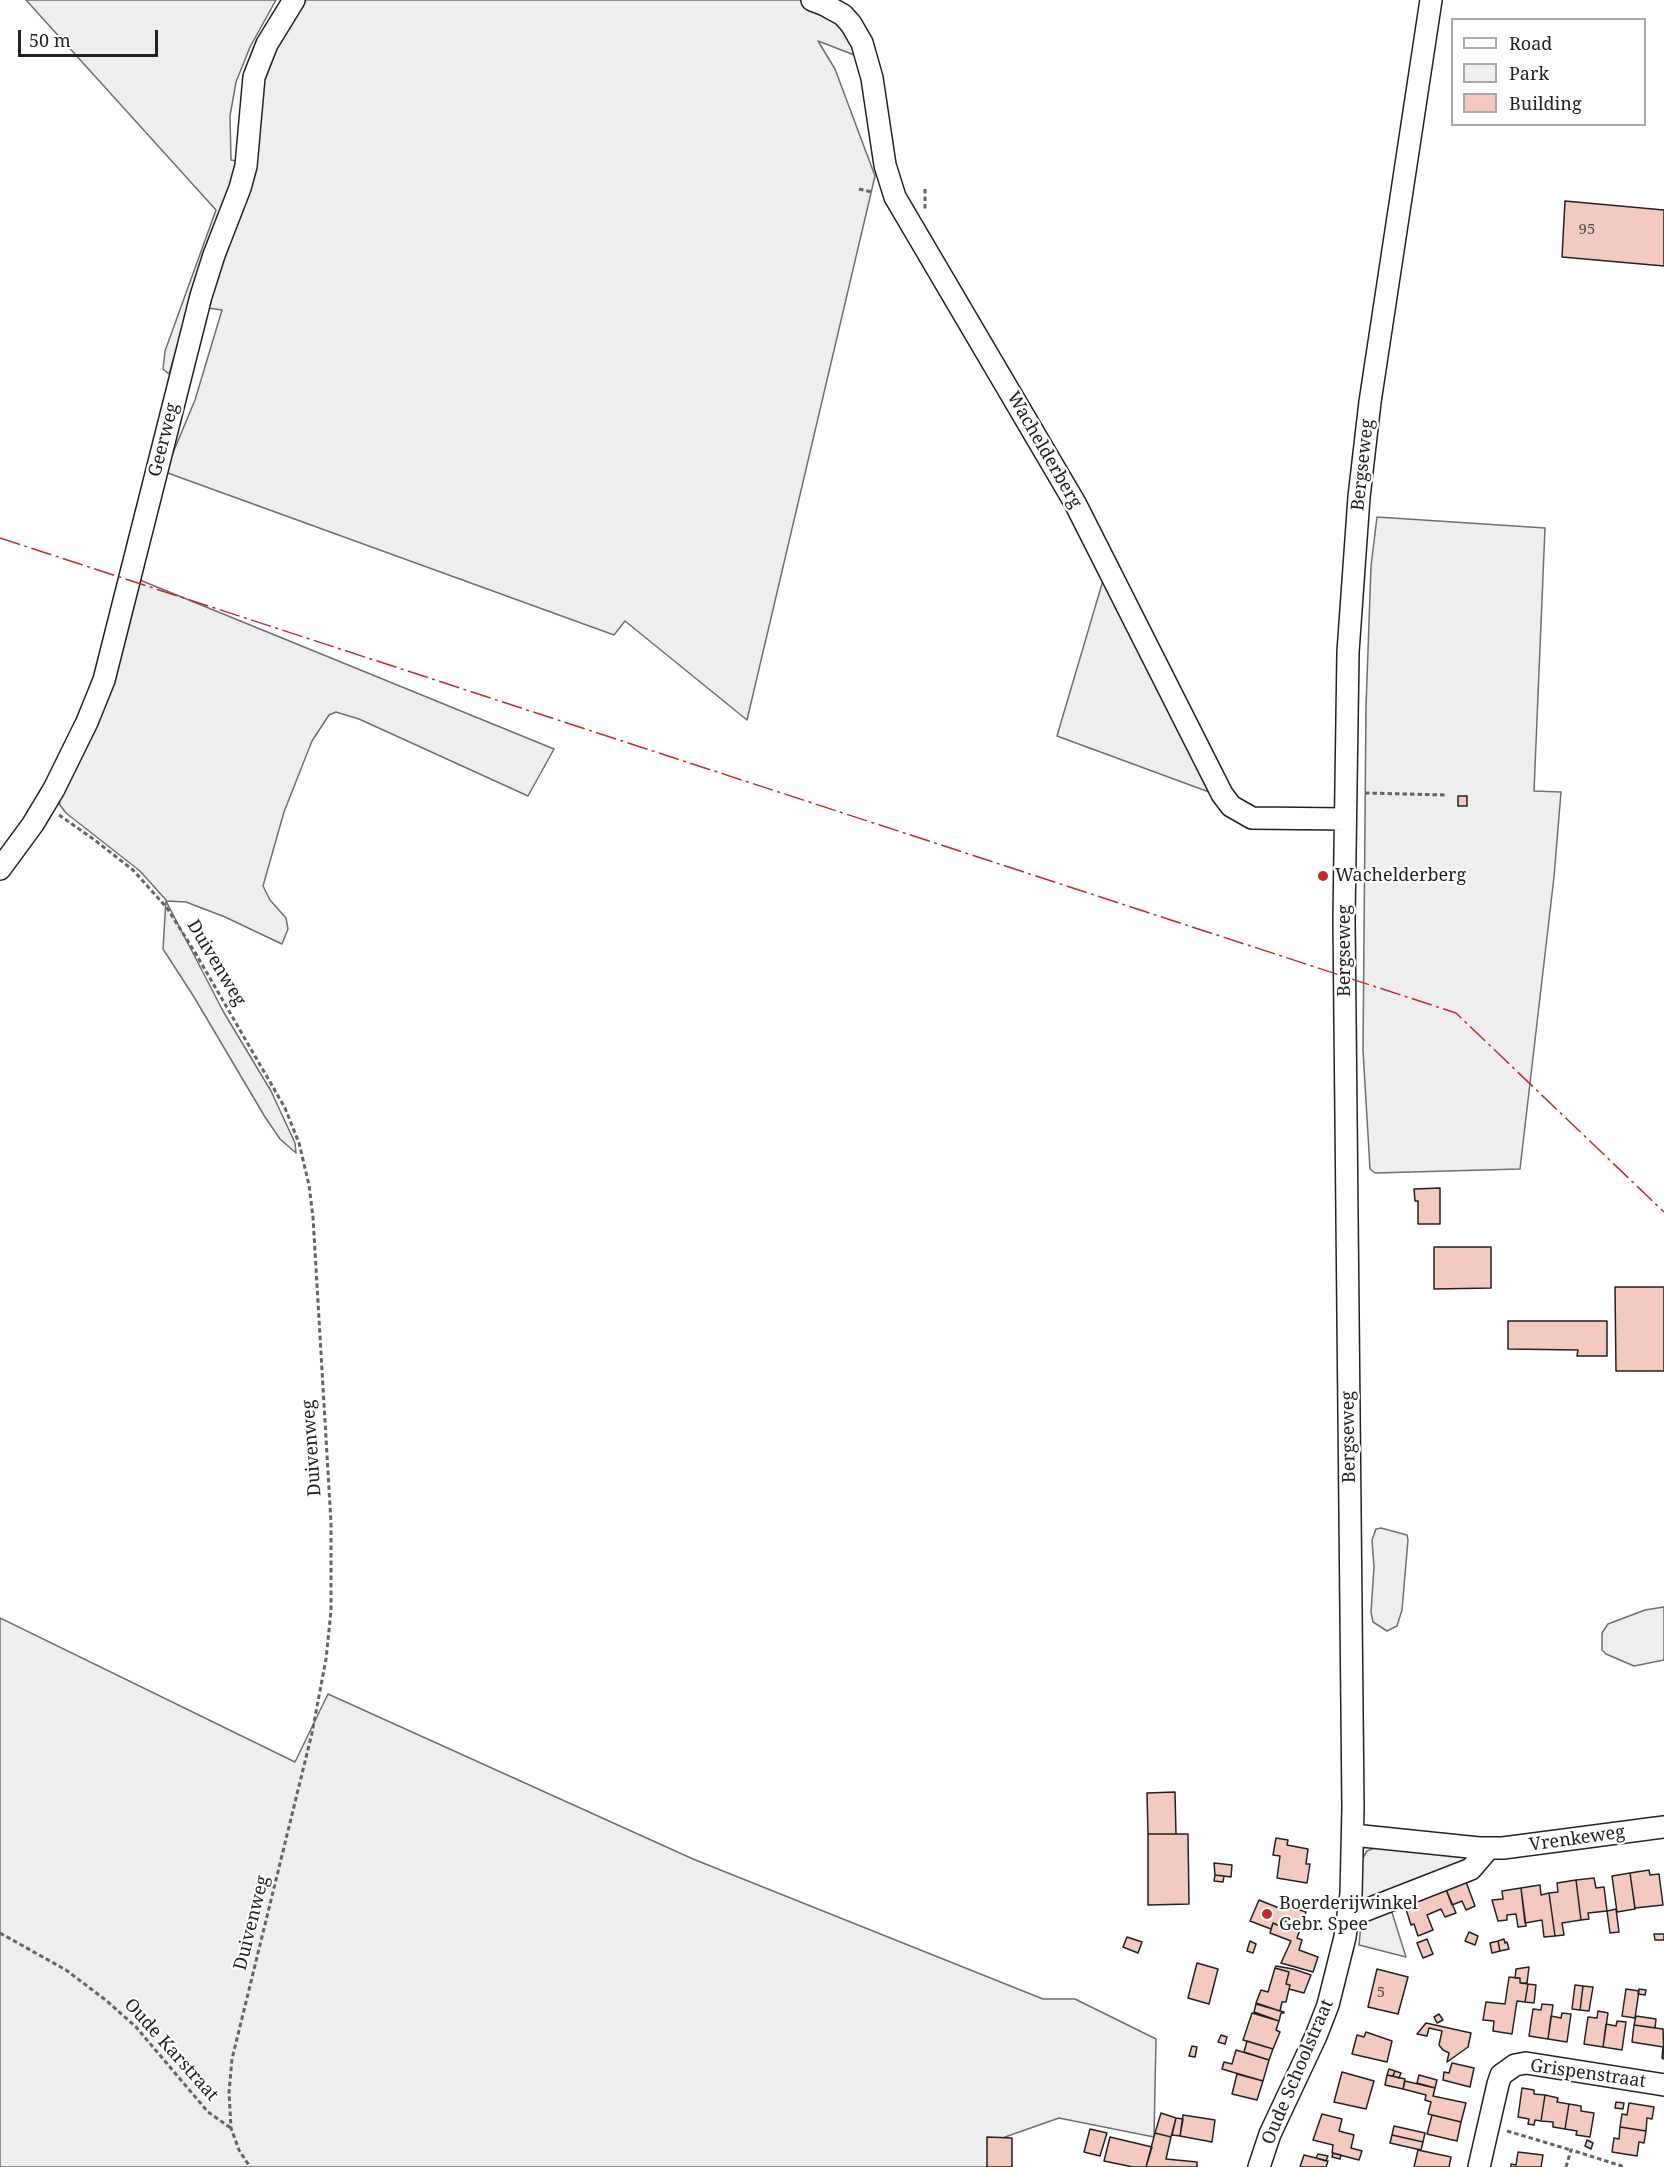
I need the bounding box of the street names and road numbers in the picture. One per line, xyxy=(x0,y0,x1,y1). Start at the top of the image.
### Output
street label: Wachelderberg xyxy=(1002,388,1086,512)
street label: Geerweg xyxy=(144,401,184,479)
street label: Bergseweg xyxy=(1347,418,1379,512)
street label: Bergseweg xyxy=(1334,905,1356,997)
street label: Duivenweg xyxy=(182,916,250,1010)
street label: Bergseweg xyxy=(1337,1391,1361,1483)
street label: Duivenweg xyxy=(298,1399,326,1497)
street label: Vrenkeweg xyxy=(1528,1822,1626,1856)
street label: Duivenweg xyxy=(230,1873,274,1973)
street label: Oude Karstraat xyxy=(119,1994,223,2106)
street label: Oude Schoolstraat xyxy=(1258,1996,1338,2148)
street label: Grispenstraat xyxy=(1529,2055,1647,2093)

